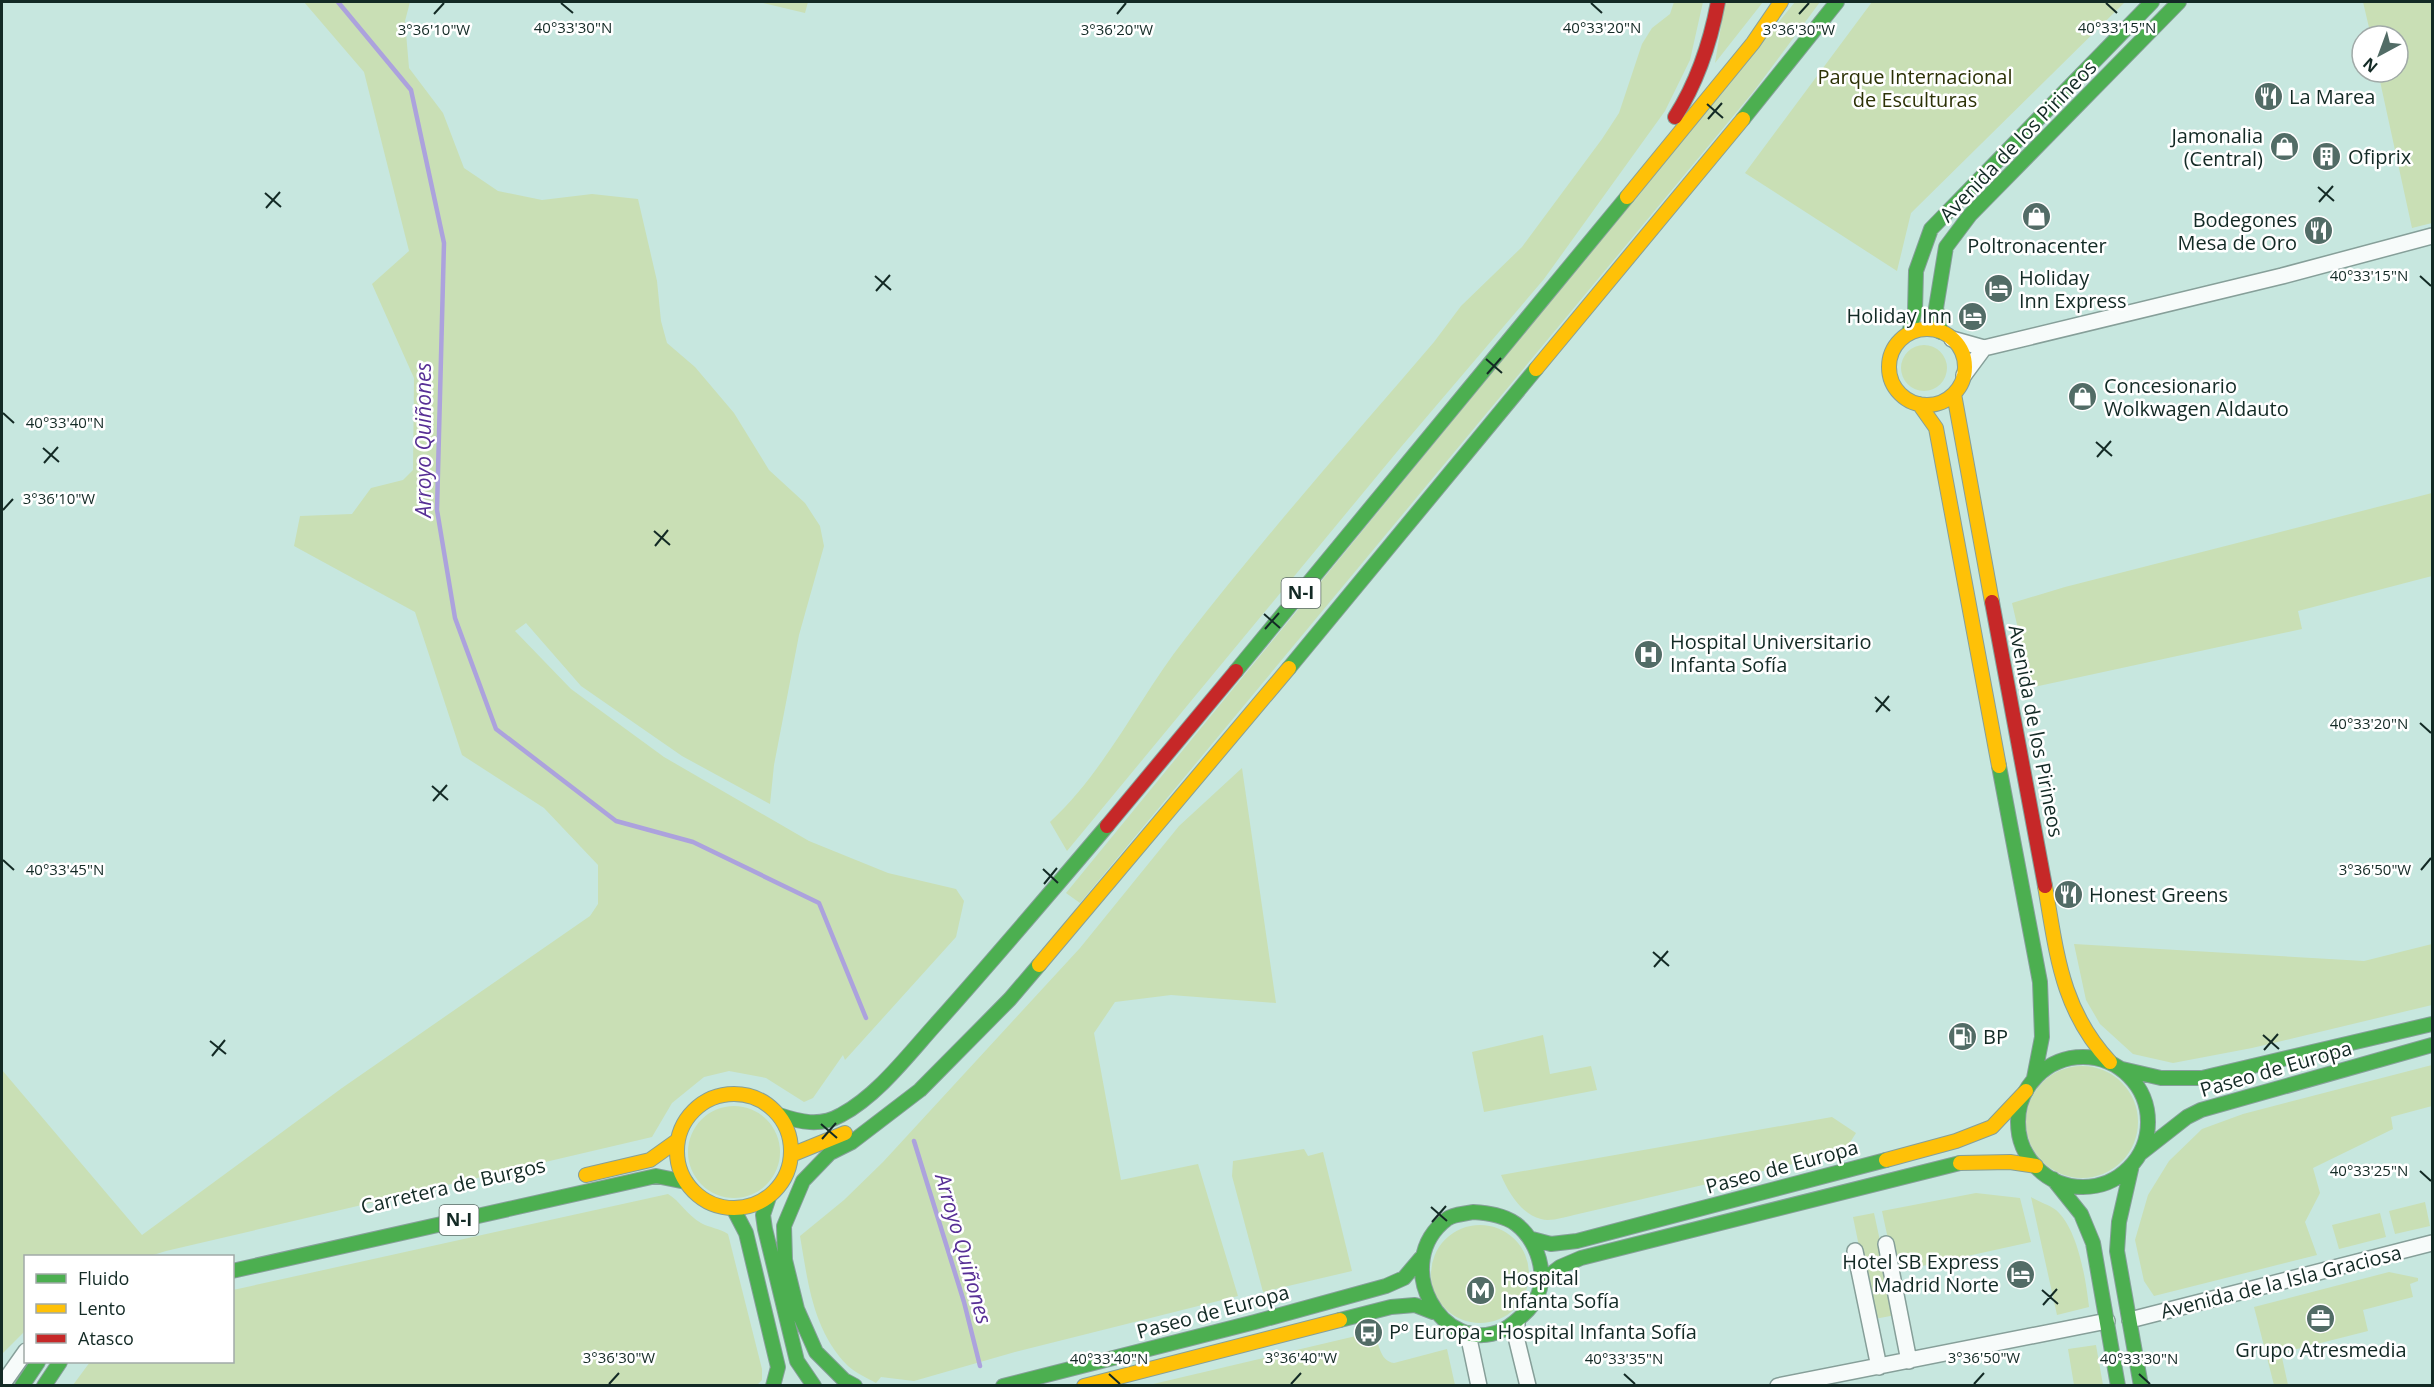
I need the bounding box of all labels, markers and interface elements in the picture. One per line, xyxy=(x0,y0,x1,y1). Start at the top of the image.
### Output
text: 40°33'30"N xyxy=(534,17,612,37)
text: 40°33'20"N xyxy=(1563,17,1641,37)
text: 40°33'15"N xyxy=(2078,17,2156,37)
text: 3°36'10"W xyxy=(398,19,470,39)
text: 3°36'20"W xyxy=(1081,19,1153,39)
text: 3°36'30"W xyxy=(1763,19,1835,39)
north arrow xyxy=(2350,24,2410,84)
text: N xyxy=(2358,53,2382,78)
street label: Avenida de los Pirineos xyxy=(1933,54,2102,228)
park label: Parque Internacional de Esculturas xyxy=(1817,63,2013,113)
restaurant icon: La Marea xyxy=(2252,81,2284,113)
place label: La Marea xyxy=(2289,83,2375,110)
place label: Jamonalia (Central) xyxy=(2169,122,2263,172)
shop icon: Jamonalia (Central) xyxy=(2268,131,2300,163)
building icon: Ofiprix xyxy=(2311,141,2343,173)
place label: Ofiprix xyxy=(2348,143,2412,170)
shop icon: Poltronacenter xyxy=(2021,200,2053,232)
place label: Bodegones Mesa de Oro xyxy=(2178,206,2297,256)
restaurant icon: Bodegones Mesa de Oro xyxy=(2302,215,2334,247)
place label: Poltronacenter xyxy=(1967,232,2107,259)
place label: Holiday Inn Express xyxy=(2019,264,2127,314)
text: 40°33'15"N xyxy=(2330,265,2408,285)
hotel icon: Holiday Inn Express xyxy=(1982,273,2014,305)
hotel icon: Holiday Inn xyxy=(1957,300,1989,332)
place label: Holiday Inn xyxy=(1846,302,1952,329)
water label: Arroyo Quiñones xyxy=(409,362,437,520)
place label: Concesionario Wolkwagen Aldauto xyxy=(2104,372,2289,422)
shop icon: Concesionario Wolkwagen Aldauto xyxy=(2067,381,2099,413)
text: 40°33'40"N xyxy=(26,412,104,432)
text: 3°36'10"W xyxy=(23,488,95,508)
road number: N-I xyxy=(1282,578,1320,608)
street label: Avenida de los Pirineos xyxy=(2003,623,2070,839)
place label: Hospital Universitario Infanta Sofía xyxy=(1670,628,1871,678)
hospital icon: Hospital Universitario Infanta Sofía xyxy=(1633,638,1665,670)
text: 40°33'20"N xyxy=(2330,713,2408,733)
text: 40°33'45"N xyxy=(26,859,104,879)
text: 3°36'50"W xyxy=(2339,859,2411,879)
restaurant icon: Honest Greens xyxy=(2052,879,2084,911)
place label: Honest Greens xyxy=(2089,881,2228,908)
fuel station icon: BP xyxy=(1946,1021,1978,1053)
place label: BP xyxy=(1983,1023,2008,1050)
street label: Paseo de Europa xyxy=(2197,1034,2355,1103)
street label: Paseo de Europa xyxy=(1703,1133,1861,1200)
street label: Carretera de Burgos xyxy=(358,1151,548,1220)
text: 40°33'25"N xyxy=(2330,1160,2408,1180)
water label: Arroyo Quiñones xyxy=(929,1168,999,1327)
road number: N-I xyxy=(440,1205,478,1235)
street label: Avenida de la Isla Graciosa xyxy=(2158,1238,2404,1325)
place label: Hotel SB Express Madrid Norte xyxy=(1842,1248,1999,1298)
legend xyxy=(24,1255,234,1363)
hotel icon: Hotel SB Express Madrid Norte xyxy=(2004,1258,2036,1290)
place label: Hospital Infanta Sofía xyxy=(1502,1264,1619,1314)
text: Fluido xyxy=(78,1266,129,1290)
metro station icon: Hospital Infanta Sofía xyxy=(1465,1274,1497,1306)
street label: Paseo de Europa xyxy=(1134,1278,1292,1345)
text: Lento xyxy=(78,1296,126,1320)
office icon: Grupo Atresmedia xyxy=(2305,1303,2337,1335)
bus stop icon: Pº Europa - Hospital Infanta Sofía xyxy=(1352,1316,1384,1348)
place label: Pº Europa - Hospital Infanta Sofía xyxy=(1389,1318,1697,1345)
text: Atasco xyxy=(78,1326,134,1350)
place label: Grupo Atresmedia xyxy=(2235,1336,2407,1363)
text: 3°36'30"W xyxy=(583,1347,655,1367)
text: 3°36'40"W xyxy=(1265,1347,1337,1367)
text: 3°36'50"W xyxy=(1948,1347,2020,1367)
text: 40°33'40"N xyxy=(1070,1348,1148,1368)
text: 40°33'35"N xyxy=(1585,1348,1663,1368)
text: 40°33'30"N xyxy=(2100,1348,2178,1368)

